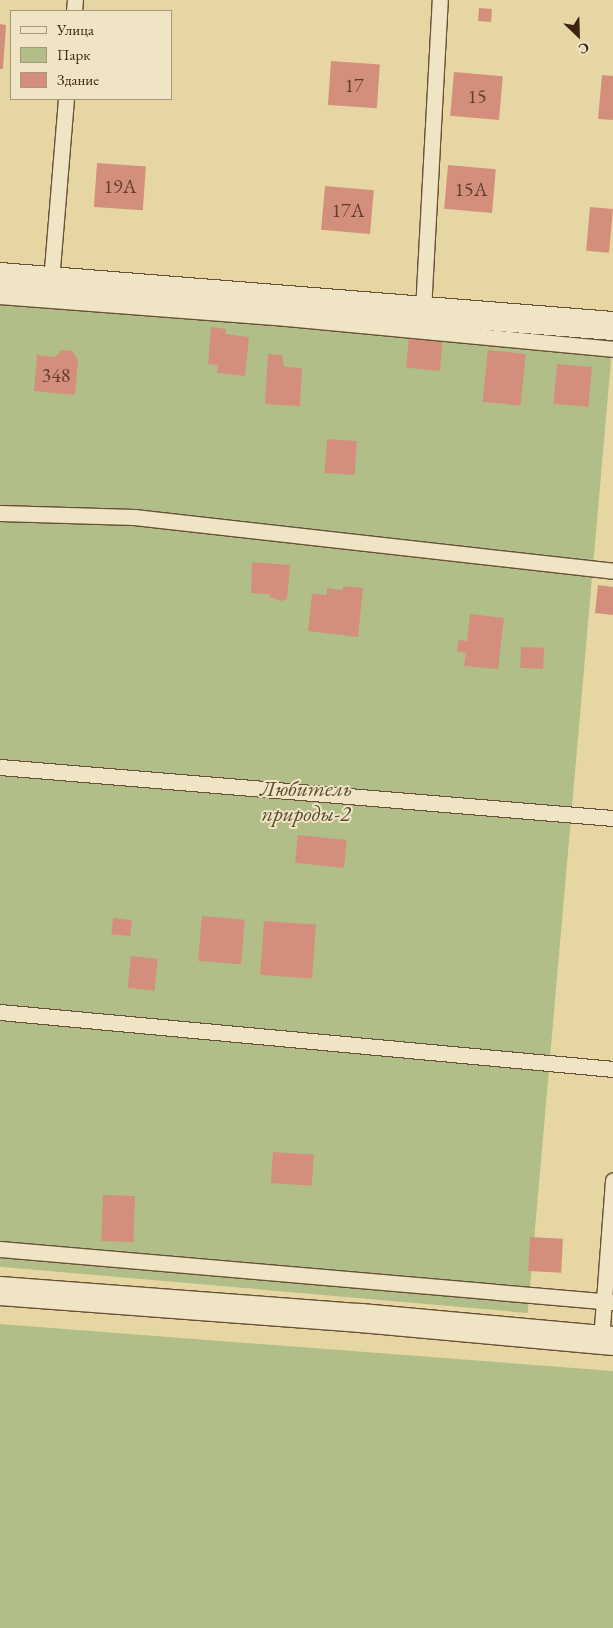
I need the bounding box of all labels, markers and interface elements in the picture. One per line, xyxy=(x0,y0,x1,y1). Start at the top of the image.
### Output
legend xyxy=(10,10,172,100)
north arrow xyxy=(553,10,603,60)
text: Улица xyxy=(57,20,94,39)
text: С xyxy=(576,38,592,59)
text: Парк xyxy=(57,45,90,64)
text: Здание xyxy=(57,70,99,89)
house number: 17 xyxy=(344,73,364,97)
house number: 15 xyxy=(467,84,487,108)
house number: 19А xyxy=(103,174,137,198)
house number: 15А xyxy=(454,177,488,201)
house number: 17А xyxy=(331,198,365,222)
house number: 348 xyxy=(42,363,70,387)
park label: Любитель природы-2 xyxy=(260,775,352,826)

